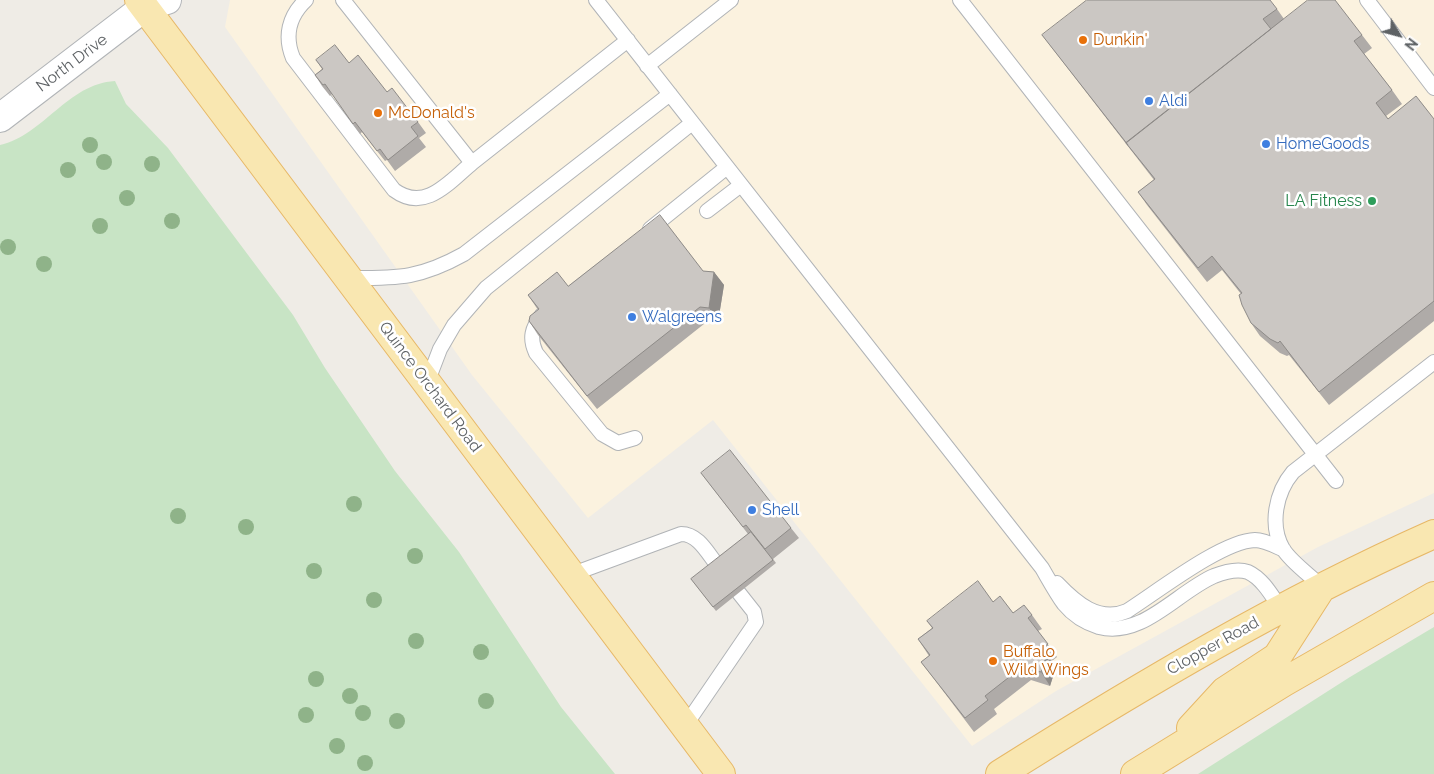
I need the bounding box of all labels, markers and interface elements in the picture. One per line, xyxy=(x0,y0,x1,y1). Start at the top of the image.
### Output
north arrow xyxy=(1374,10,1424,60)
street label: North Drive xyxy=(33,30,111,96)
place label: Dunkin' xyxy=(1093,30,1148,50)
marker: Dunkin' xyxy=(1077,34,1089,46)
text: N xyxy=(1401,35,1421,53)
place label: Aldi xyxy=(1159,91,1188,111)
marker: Aldi xyxy=(1143,95,1155,107)
place label: McDonald's xyxy=(388,103,475,123)
marker: McDonald's xyxy=(372,107,384,119)
place label: HomeGoods xyxy=(1276,134,1369,154)
marker: HomeGoods xyxy=(1260,138,1272,150)
place label: LA Fitness xyxy=(1285,191,1362,211)
marker: LA Fitness xyxy=(1366,195,1378,207)
place label: Walgreens xyxy=(642,307,722,327)
marker: Walgreens xyxy=(626,311,638,323)
street label: Quince Orchard Road xyxy=(375,318,485,456)
place label: Shell xyxy=(762,500,799,520)
marker: Shell xyxy=(746,504,758,516)
street label: Clopper Road xyxy=(1164,613,1262,679)
place label: Buffalo Wild Wings xyxy=(1003,642,1089,680)
marker: Buffalo Wild Wings xyxy=(987,655,999,667)

